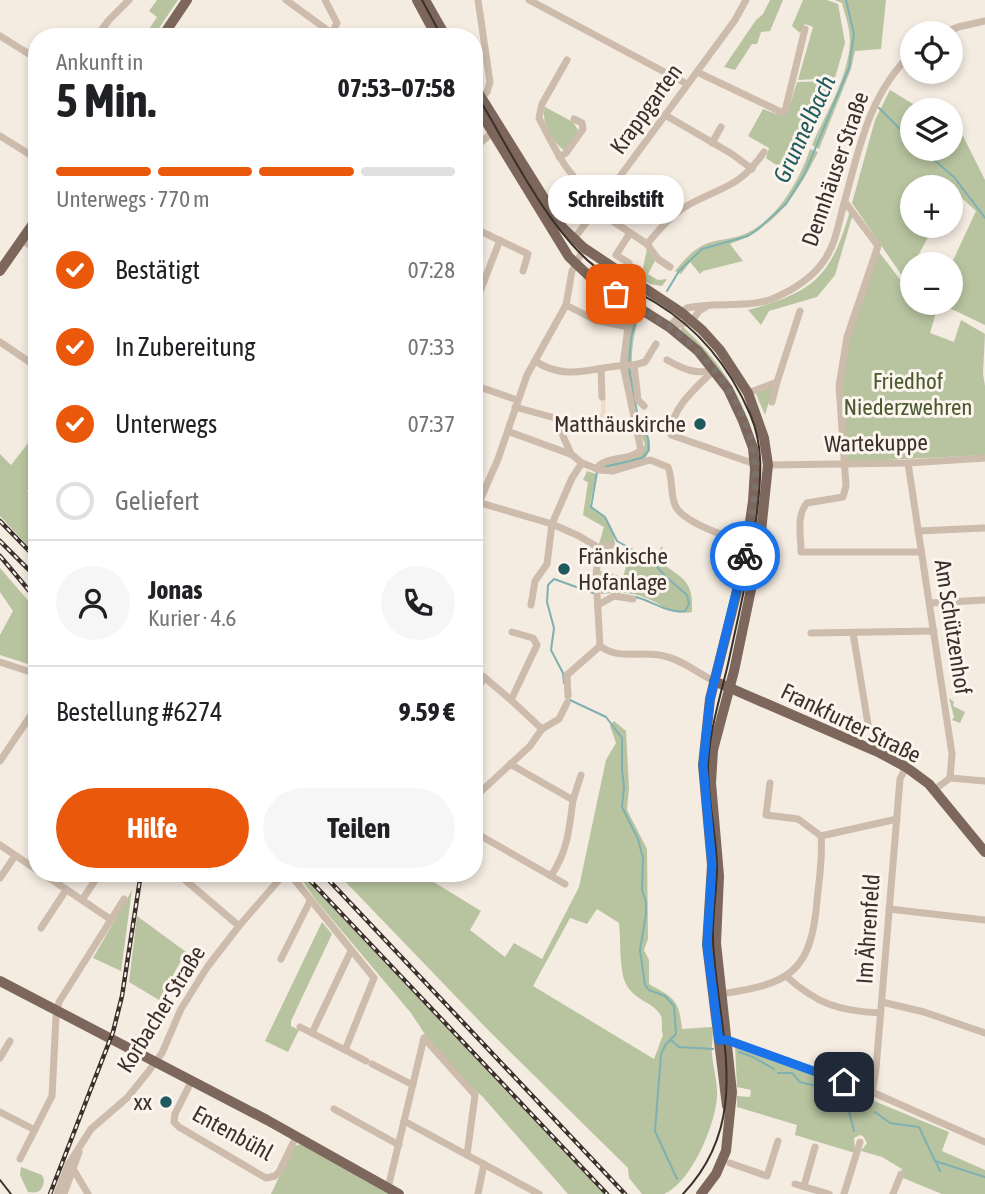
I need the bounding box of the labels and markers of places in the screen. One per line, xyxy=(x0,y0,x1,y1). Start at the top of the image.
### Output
callout: Schreibstift xyxy=(548,175,684,224)
pin xyxy=(586,264,646,324)
place label: Matthäuskirche xyxy=(554,411,686,437)
marker: Matthäuskirche xyxy=(692,416,708,432)
place label: Fränkische Hofanlage xyxy=(578,543,668,595)
marker: Fränkische Hofanlage xyxy=(556,561,572,577)
pin xyxy=(814,1052,874,1112)
place label: xx xyxy=(133,1089,152,1115)
marker: xx xyxy=(158,1094,174,1110)

